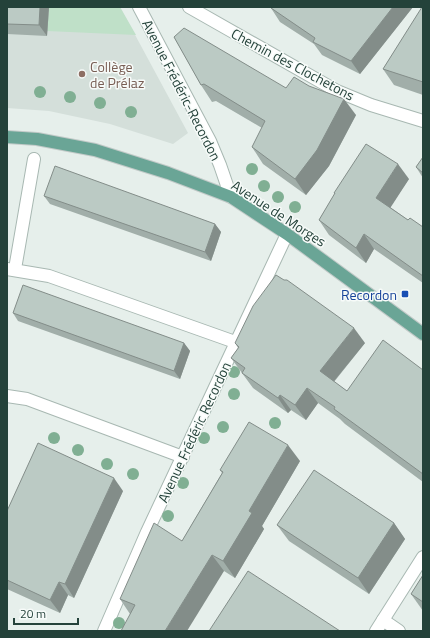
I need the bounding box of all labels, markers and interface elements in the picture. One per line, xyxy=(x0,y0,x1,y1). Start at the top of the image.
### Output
street label: Avenue Frédéric-Recordon xyxy=(137,16,227,164)
street label: Chemin des Clochetons xyxy=(228,23,358,105)
place label: Collège de Prélaz xyxy=(90,56,144,93)
marker: Collège de Prélaz xyxy=(77,69,87,79)
street label: Avenue de Morges xyxy=(228,174,330,252)
place label: Recordon xyxy=(341,284,397,305)
marker: Recordon xyxy=(400,289,410,299)
street label: Avenue Frédéric Recordon xyxy=(152,358,236,506)
scale bar xyxy=(14,600,78,626)
text: 20 m xyxy=(20,604,46,623)

